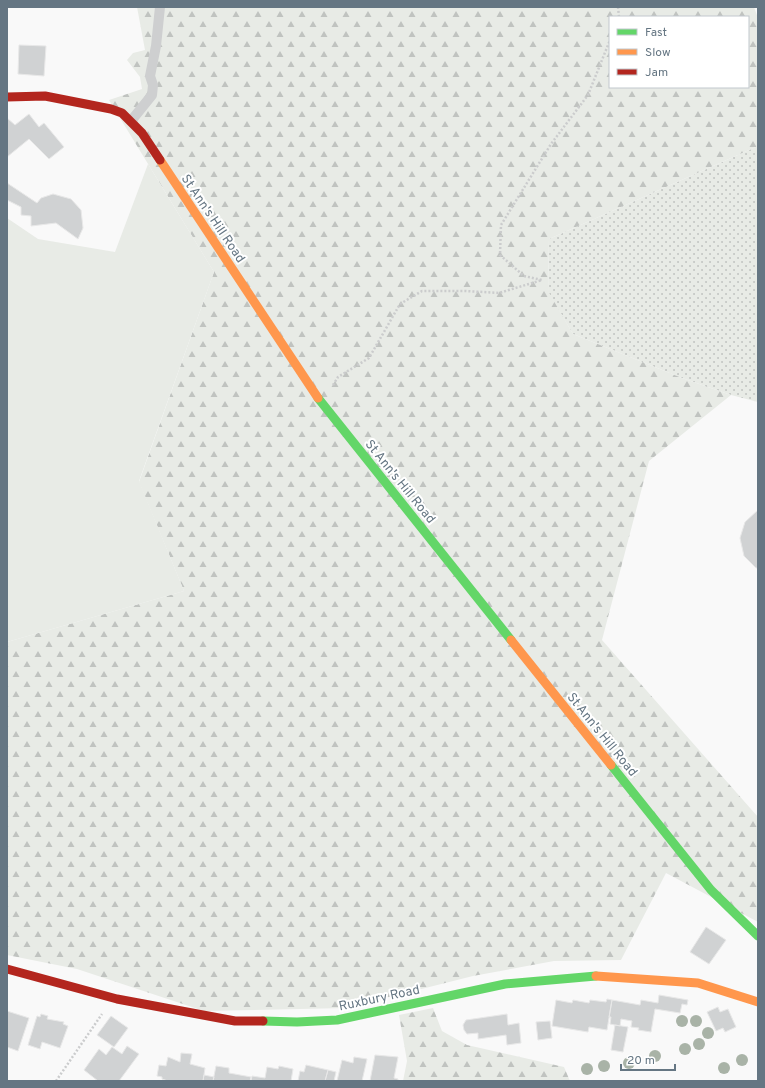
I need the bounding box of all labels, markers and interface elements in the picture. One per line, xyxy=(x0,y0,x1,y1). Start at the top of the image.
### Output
legend xyxy=(609,16,749,88)
text: Fast xyxy=(645,25,667,41)
text: Slow xyxy=(645,45,671,61)
text: Jam xyxy=(645,65,668,81)
street label: St Ann's Hill Road xyxy=(177,172,248,266)
street label: St Ann's Hill Road xyxy=(361,437,438,527)
street label: St Ann's Hill Road xyxy=(563,690,640,780)
street label: Ruxbury Road xyxy=(337,983,421,1015)
scale bar xyxy=(621,1046,675,1072)
text: 20 m xyxy=(627,1053,655,1069)

